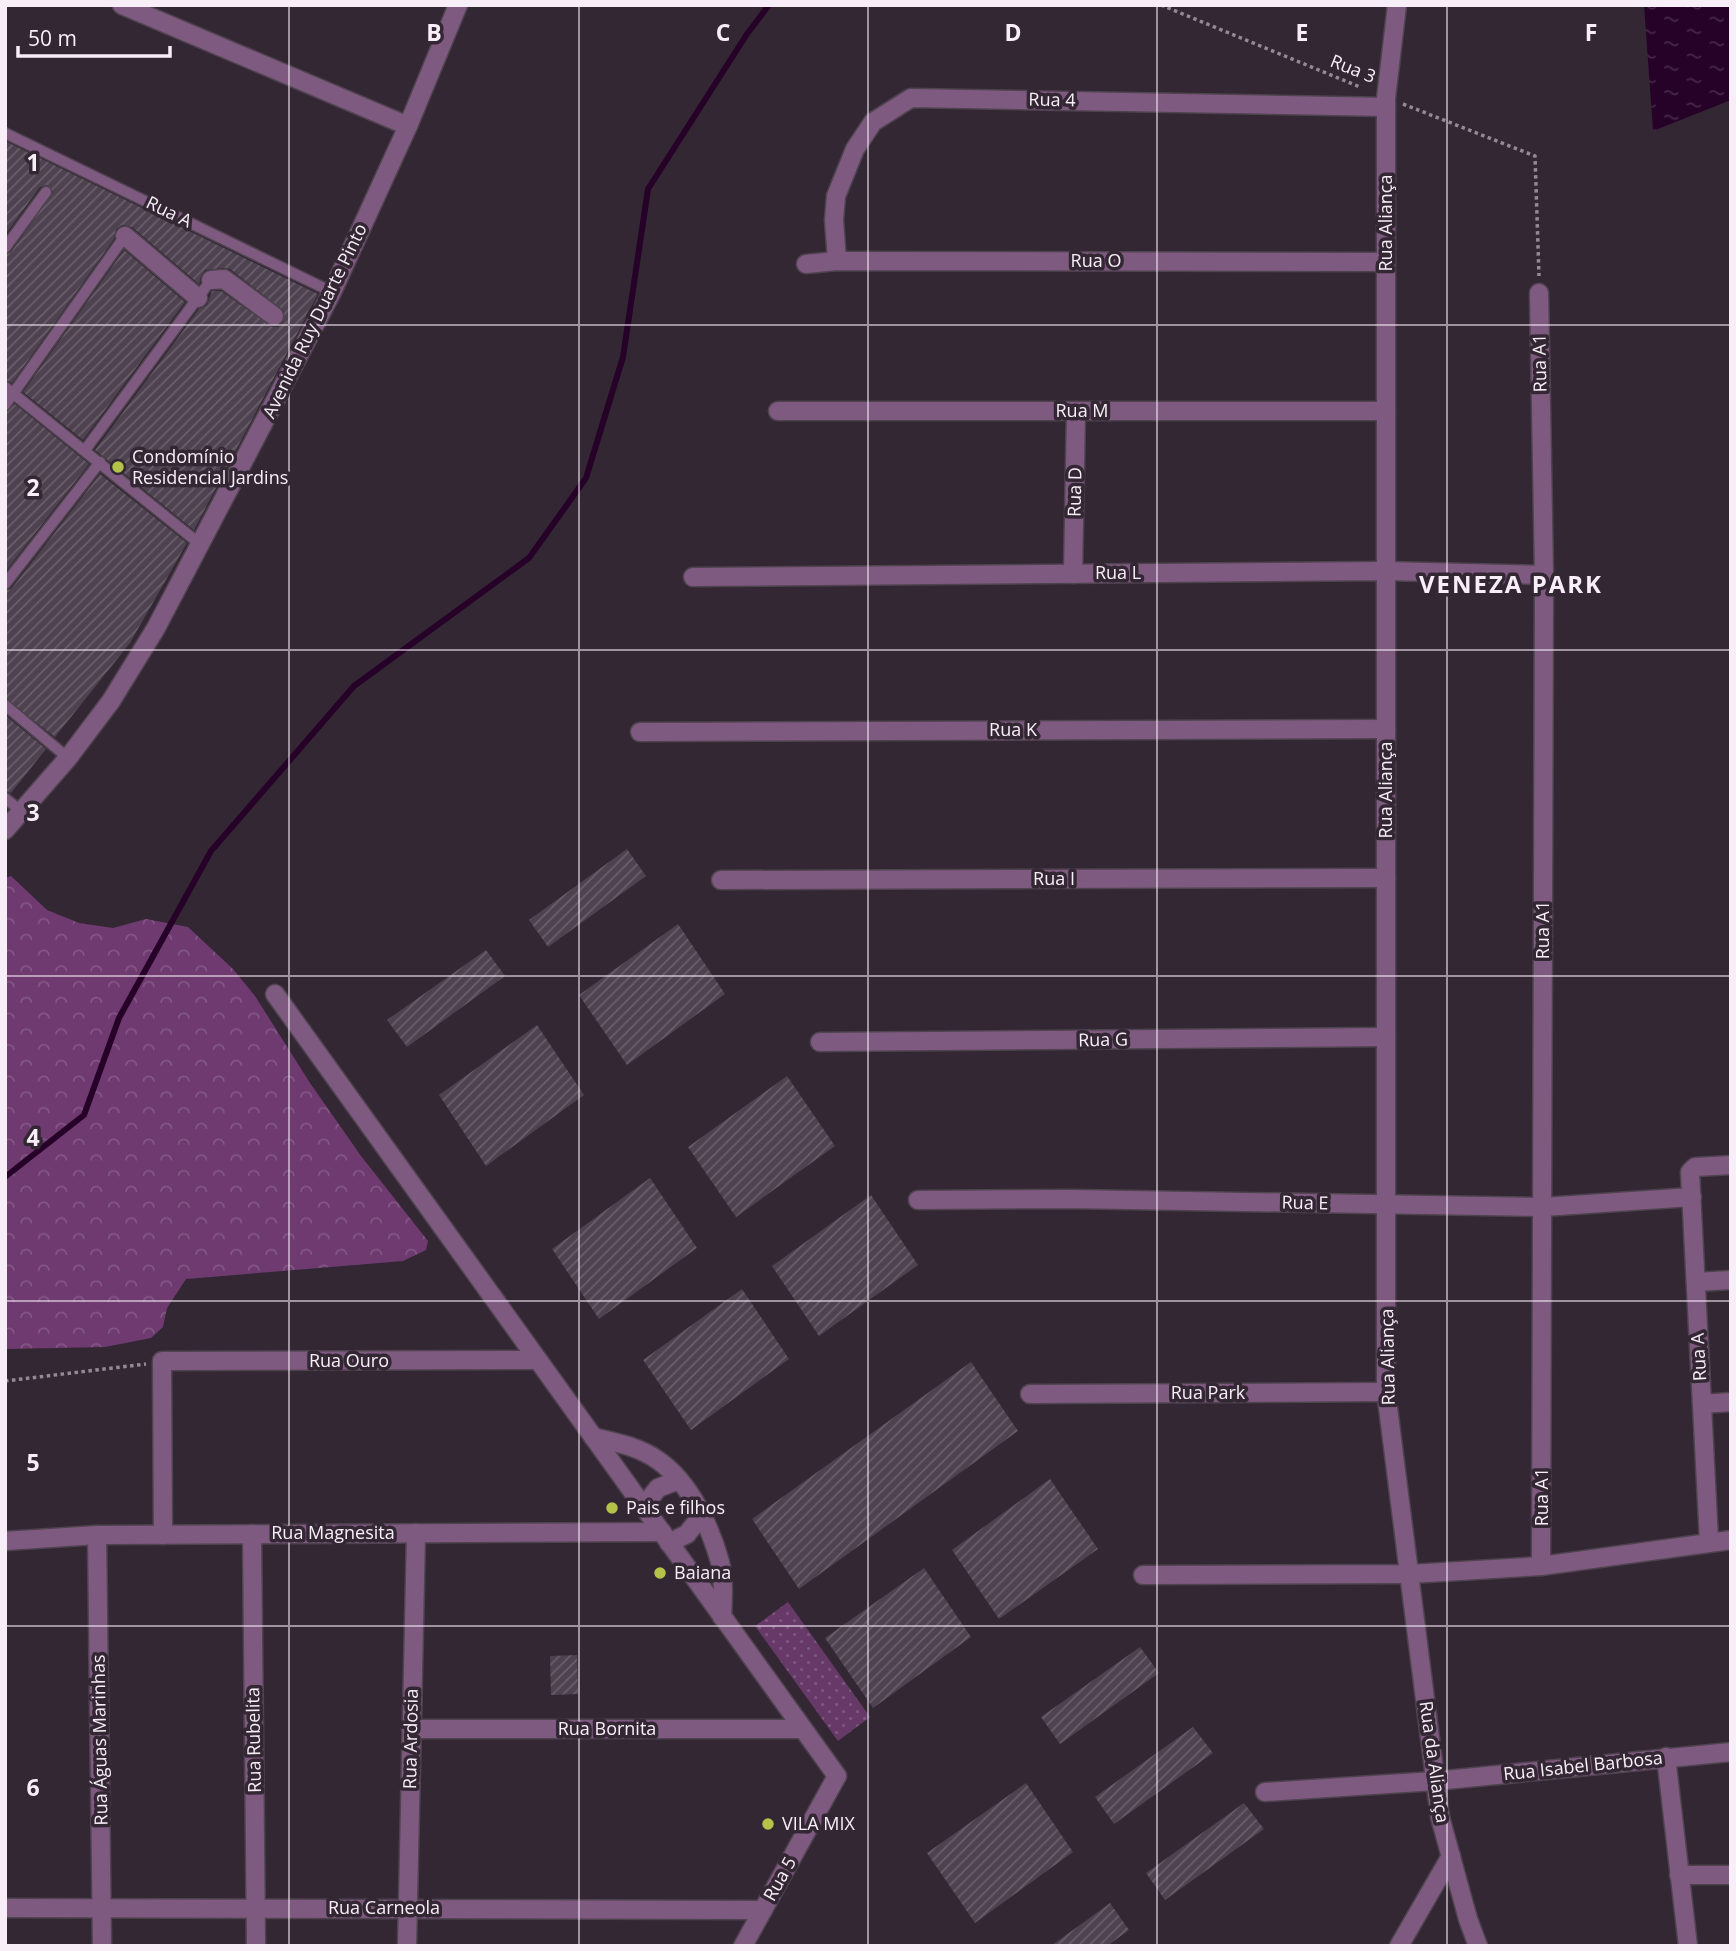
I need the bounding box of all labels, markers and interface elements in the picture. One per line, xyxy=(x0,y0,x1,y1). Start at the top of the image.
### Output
scale bar xyxy=(18,14,170,58)
text: B xyxy=(426,16,442,48)
text: C xyxy=(716,16,730,48)
text: D xyxy=(1004,16,1022,48)
text: E xyxy=(1296,16,1308,48)
text: F xyxy=(1585,16,1597,48)
text: 50 m xyxy=(28,24,77,52)
street label: Rua 3 xyxy=(1327,48,1380,88)
street label: Rua 4 xyxy=(1028,87,1076,111)
text: 1 xyxy=(26,146,40,178)
street label: Rua Aliança xyxy=(1373,175,1397,271)
street label: Rua A xyxy=(143,190,197,233)
street label: Avenida Ruy Duarte Pinto xyxy=(256,219,372,422)
street label: Rua O xyxy=(1071,248,1121,272)
street label: Rua A1 xyxy=(1526,334,1552,392)
street label: Rua M xyxy=(1055,398,1109,422)
place label: Condomínio Residencial Jardins xyxy=(132,444,288,489)
marker: Condomínio Residencial Jardins xyxy=(110,459,126,475)
street label: Rua D xyxy=(1062,467,1086,517)
text: 2 xyxy=(26,471,40,503)
street label: Rua L xyxy=(1095,560,1141,584)
district label: VENEZA PARK xyxy=(1419,567,1603,600)
street label: Rua K xyxy=(989,717,1038,741)
street label: Rua Aliança xyxy=(1373,742,1397,838)
text: 3 xyxy=(26,796,40,828)
street label: Rua I xyxy=(1033,866,1075,890)
street label: Rua A1 xyxy=(1530,901,1554,959)
street label: Rua G xyxy=(1078,1027,1128,1051)
text: 4 xyxy=(26,1121,40,1153)
street label: Rua E xyxy=(1281,1190,1329,1214)
street label: Rua Aliança xyxy=(1374,1308,1400,1406)
street label: Rua A xyxy=(1685,1332,1711,1382)
street label: Rua Ouro xyxy=(309,1348,389,1372)
street label: Rua Park xyxy=(1171,1380,1246,1404)
text: 5 xyxy=(26,1446,40,1478)
street label: Rua A1 xyxy=(1529,1468,1553,1526)
place label: Pais e filhos xyxy=(626,1495,725,1519)
marker: Pais e filhos xyxy=(604,1500,620,1516)
street label: Rua Magnesita xyxy=(271,1520,395,1544)
place label: Baiana xyxy=(674,1560,731,1584)
marker: Baiana xyxy=(652,1565,668,1581)
street label: Rua Águas Marinhas xyxy=(86,1654,112,1826)
street label: Rua Rubelita xyxy=(240,1687,266,1793)
street label: Rua Ardosia xyxy=(397,1689,423,1789)
street label: Rua da Aliança xyxy=(1415,1699,1455,1824)
street label: Rua Bornita xyxy=(558,1716,656,1740)
street label: Rua Isabel Barbosa xyxy=(1502,1745,1664,1785)
text: 6 xyxy=(26,1771,40,1803)
place label: VILA MIX xyxy=(782,1811,855,1835)
marker: VILA MIX xyxy=(760,1816,776,1832)
street label: Rua 5 xyxy=(757,1852,801,1905)
street label: Rua Carneola xyxy=(328,1895,440,1919)

